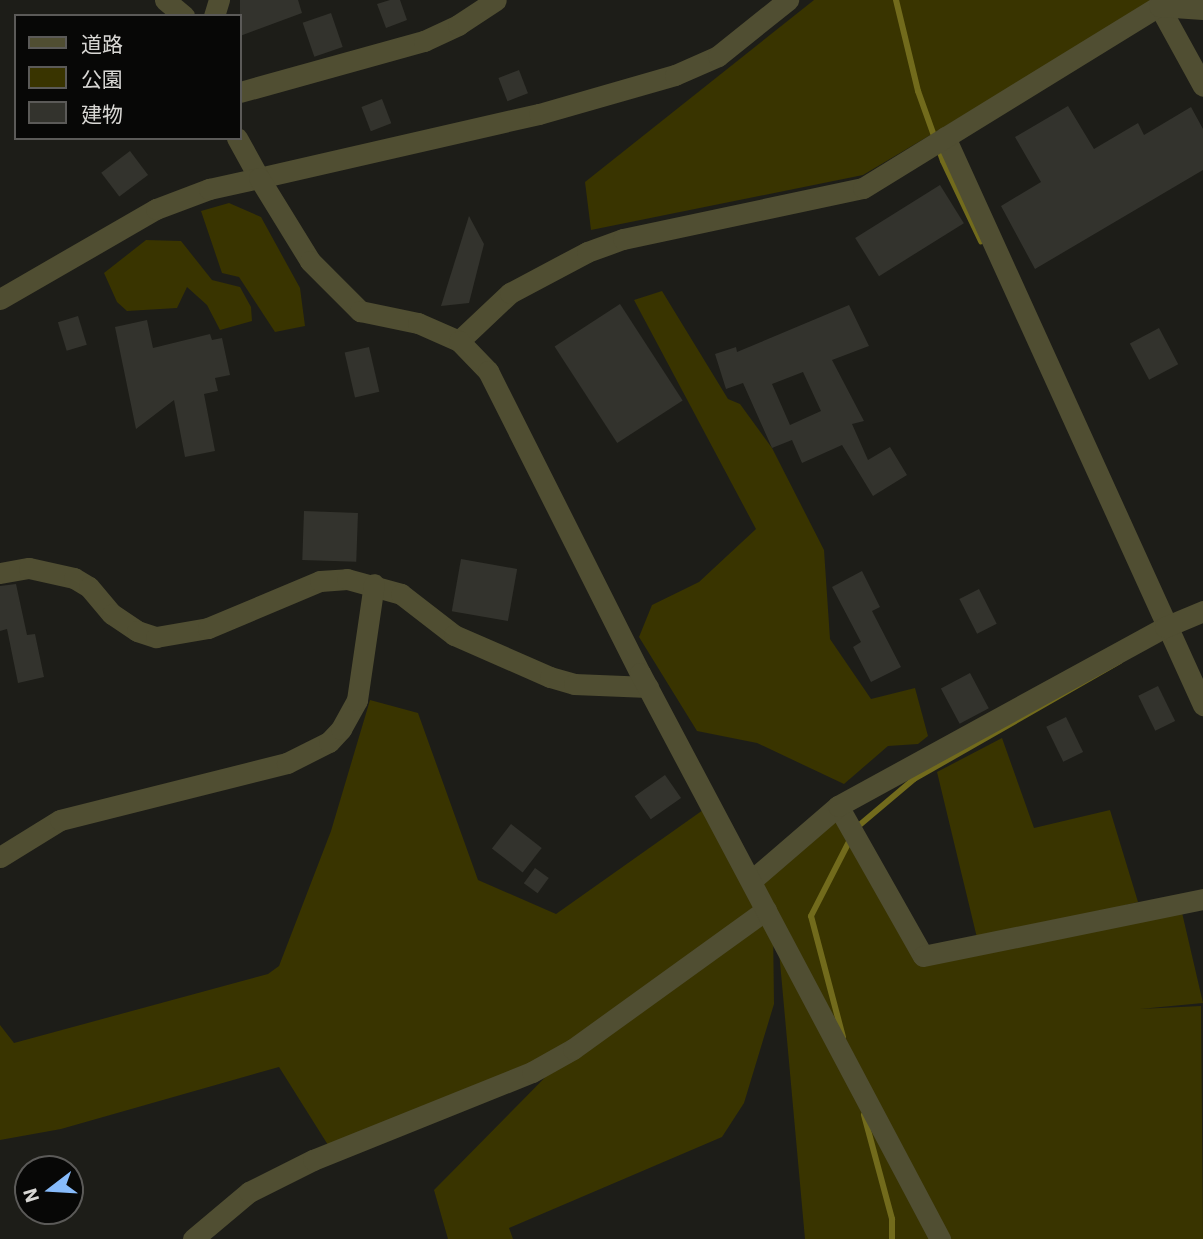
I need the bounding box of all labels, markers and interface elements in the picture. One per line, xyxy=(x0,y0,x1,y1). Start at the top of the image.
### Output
legend xyxy=(14,14,242,140)
text: 道路 xyxy=(81,30,123,58)
text: 公園 xyxy=(81,65,123,93)
text: 建物 xyxy=(81,100,123,128)
north arrow xyxy=(14,1155,84,1225)
text: N xyxy=(17,1185,44,1206)

